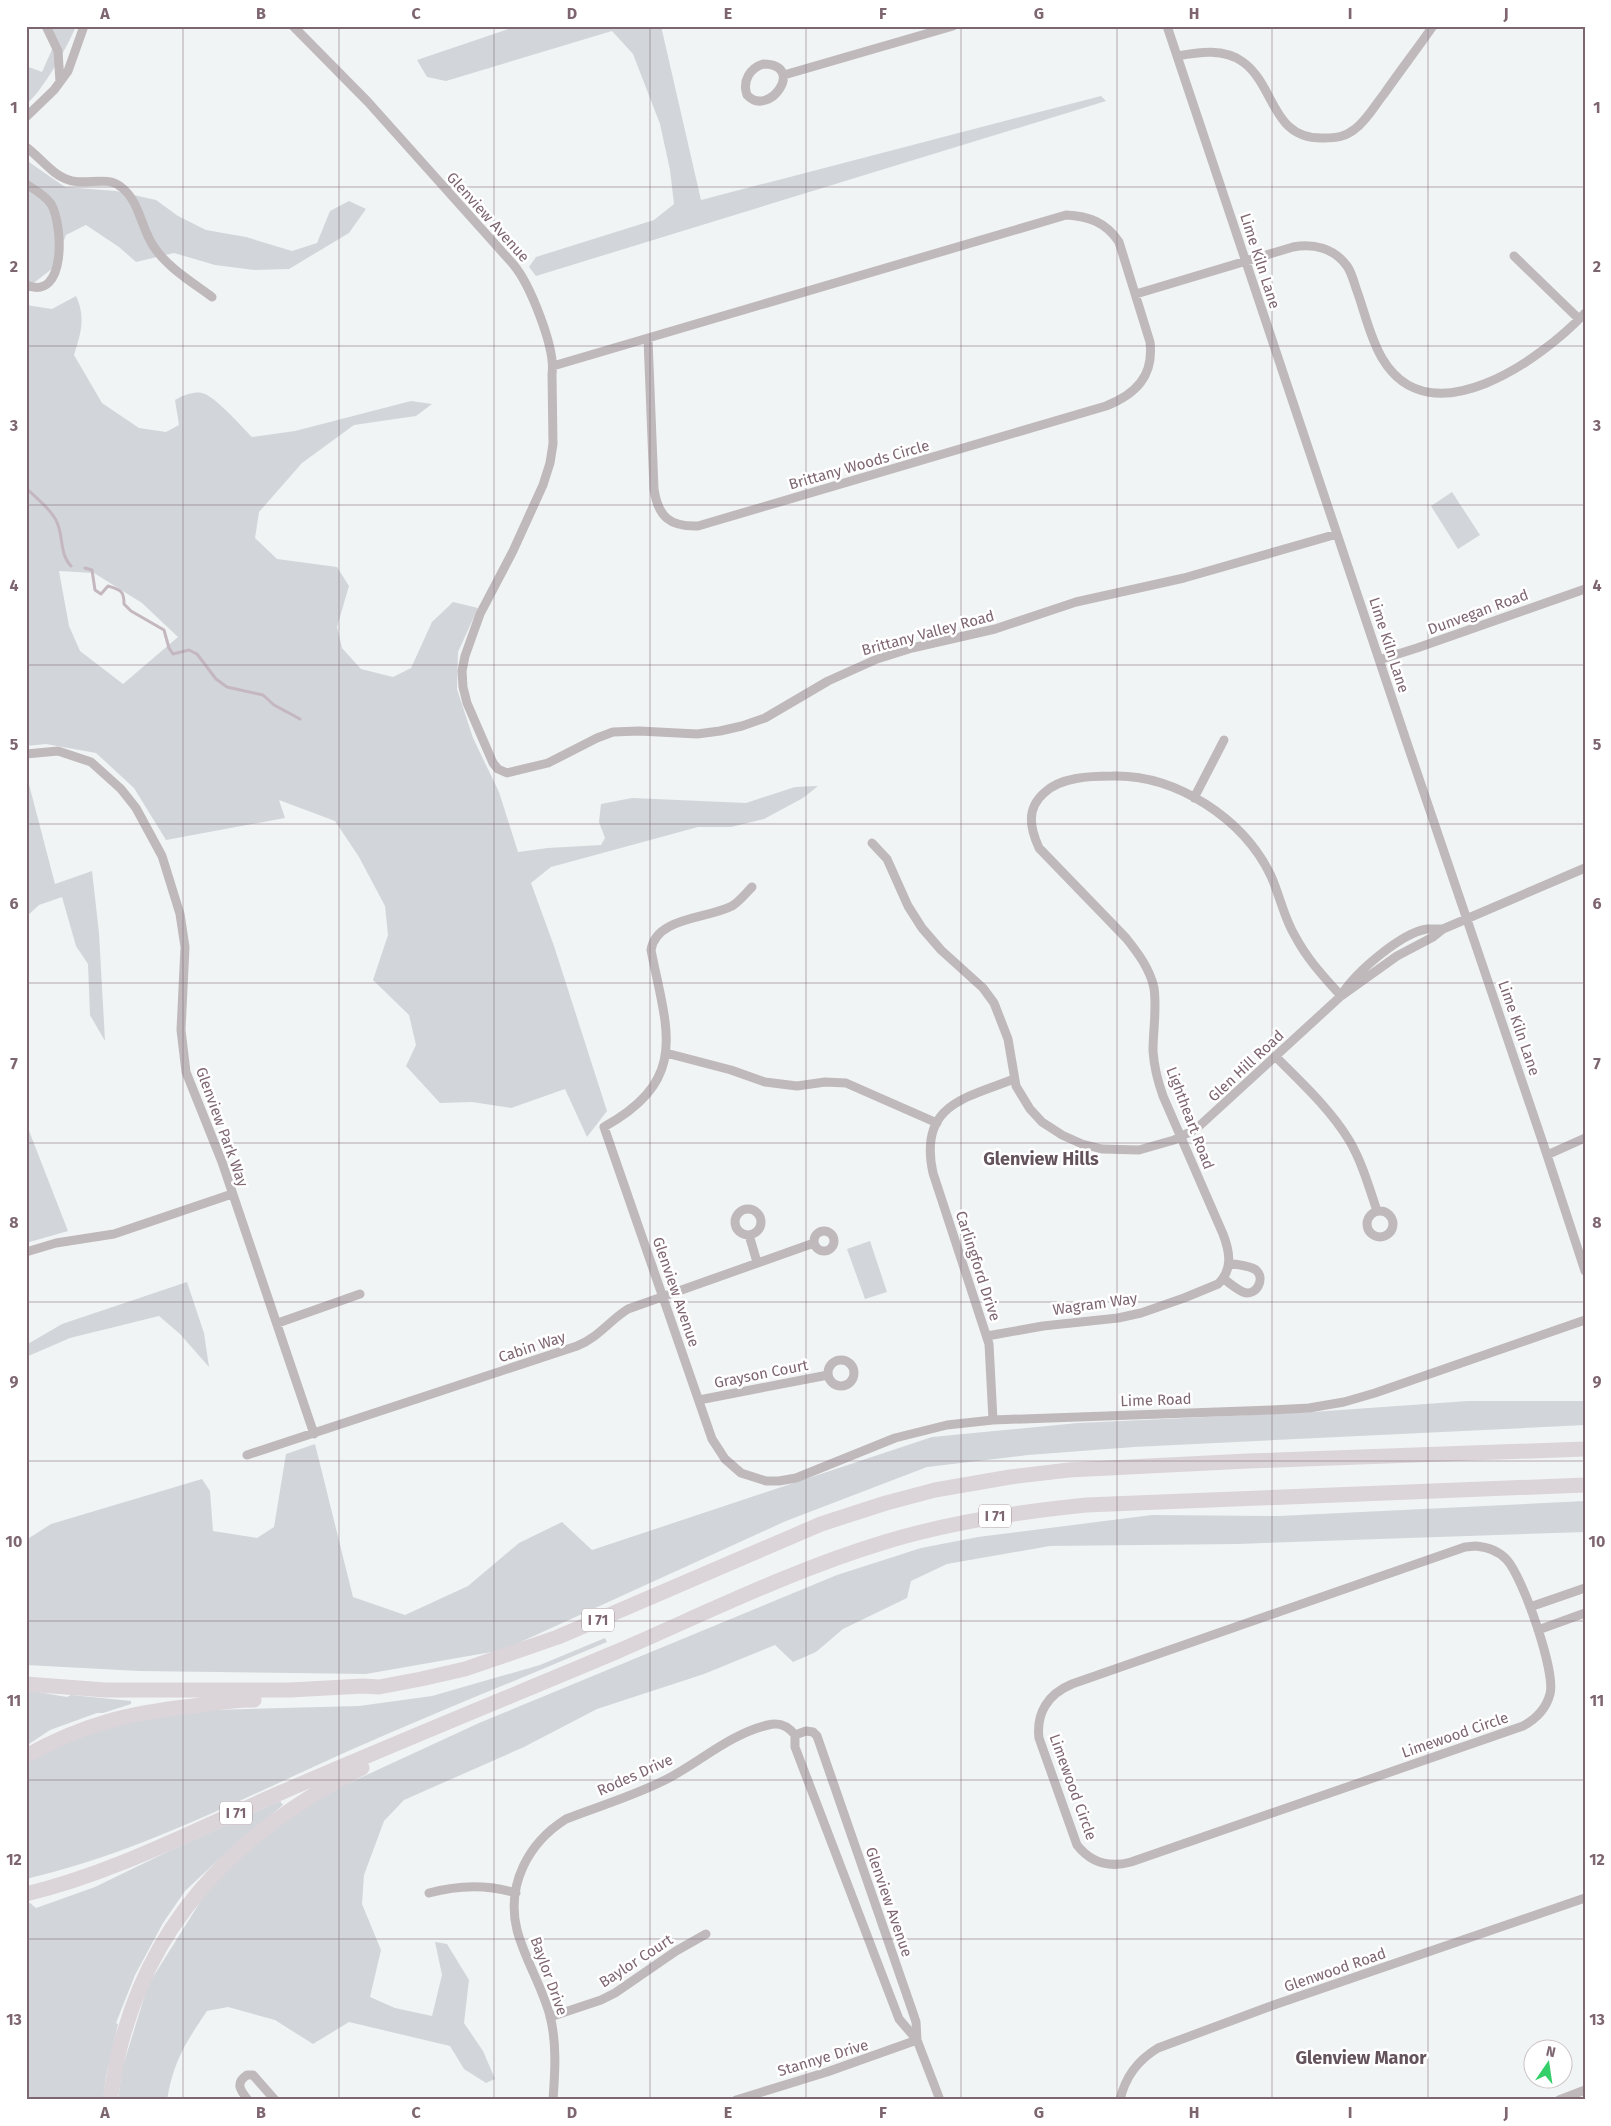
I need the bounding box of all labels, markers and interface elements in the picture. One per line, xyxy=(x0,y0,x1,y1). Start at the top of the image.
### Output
text: A xyxy=(99,4,110,23)
text: B xyxy=(256,4,266,23)
text: C xyxy=(411,4,421,23)
text: D xyxy=(567,4,577,23)
text: E xyxy=(724,4,732,23)
text: F xyxy=(879,4,887,23)
text: G xyxy=(1034,4,1044,23)
text: H xyxy=(1189,4,1199,23)
text: I xyxy=(1348,4,1352,23)
text: J xyxy=(1502,4,1509,23)
text: 1 xyxy=(10,98,18,117)
text: 1 xyxy=(1593,98,1601,117)
street label: Glenview Avenue xyxy=(443,168,533,266)
street label: Lime Kiln Lane xyxy=(1236,211,1284,311)
text: 2 xyxy=(10,257,18,276)
text: 2 xyxy=(1593,257,1601,276)
text: 3 xyxy=(9,416,18,435)
text: 3 xyxy=(1592,416,1601,435)
street label: Brittany Woods Circle xyxy=(787,436,931,494)
text: 4 xyxy=(9,576,19,595)
text: 4 xyxy=(1592,576,1602,595)
street label: Dunvegan Road xyxy=(1425,585,1531,639)
street label: Lime Kiln Lane xyxy=(1365,595,1413,695)
street label: Brittany Valley Road xyxy=(860,607,996,659)
text: 5 xyxy=(10,735,19,754)
text: 5 xyxy=(1593,735,1602,754)
text: 6 xyxy=(9,894,19,913)
text: 6 xyxy=(1592,894,1602,913)
street label: Lime Kiln Lane xyxy=(1494,978,1544,1078)
street label: Glen Hill Road xyxy=(1205,1027,1287,1105)
text: 7 xyxy=(10,1054,18,1073)
text: 7 xyxy=(1593,1054,1601,1073)
street label: Lightheart Road xyxy=(1162,1064,1218,1172)
street label: Glenview Park Way xyxy=(192,1065,252,1190)
district label: Glenview Hills xyxy=(983,1148,1099,1170)
street label: Carlingford Drive xyxy=(952,1209,1004,1323)
text: 8 xyxy=(9,1213,19,1232)
text: 8 xyxy=(1592,1213,1602,1232)
street label: Glenview Avenue xyxy=(649,1235,703,1349)
street label: Wagram Way xyxy=(1052,1289,1139,1319)
street label: Cabin Way xyxy=(496,1328,568,1366)
street label: Grayson Court xyxy=(713,1356,810,1392)
text: 9 xyxy=(10,1372,19,1391)
text: 9 xyxy=(1593,1372,1602,1391)
street label: Lime Road xyxy=(1120,1390,1192,1410)
road number: I 71 xyxy=(979,1504,1011,1528)
text: 10 xyxy=(6,1532,22,1551)
text: 10 xyxy=(1589,1532,1605,1551)
road number: I 71 xyxy=(582,1608,614,1632)
text: 11 xyxy=(7,1691,21,1710)
text: 11 xyxy=(1590,1691,1604,1710)
street label: Limewood Circle xyxy=(1399,1708,1511,1762)
street label: Limewood Circle xyxy=(1045,1731,1101,1843)
street label: Rodes Drive xyxy=(594,1750,676,1800)
road number: I 71 xyxy=(220,1802,252,1825)
street label: Glenview Avenue xyxy=(862,1845,916,1959)
text: 12 xyxy=(6,1850,22,1869)
text: 12 xyxy=(1589,1850,1605,1869)
street label: Baylor Court xyxy=(596,1930,677,1991)
street label: Baylor Drive xyxy=(526,1934,572,2018)
street label: Glenwood Road xyxy=(1282,1944,1388,1996)
text: 13 xyxy=(6,2010,22,2029)
text: 13 xyxy=(1589,2010,1605,2029)
street label: Stannye Drive xyxy=(776,2036,870,2080)
north arrow xyxy=(1524,2038,1574,2088)
text: N xyxy=(1544,2042,1557,2061)
district label: Glenview Manor xyxy=(1295,2047,1427,2069)
text: A xyxy=(99,2103,110,2122)
text: B xyxy=(256,2103,266,2122)
text: C xyxy=(411,2103,421,2122)
text: D xyxy=(567,2103,577,2122)
text: E xyxy=(724,2103,732,2122)
text: F xyxy=(879,2103,887,2122)
text: G xyxy=(1034,2103,1044,2122)
text: H xyxy=(1189,2103,1199,2122)
text: I xyxy=(1348,2103,1352,2122)
text: J xyxy=(1502,2103,1509,2122)

